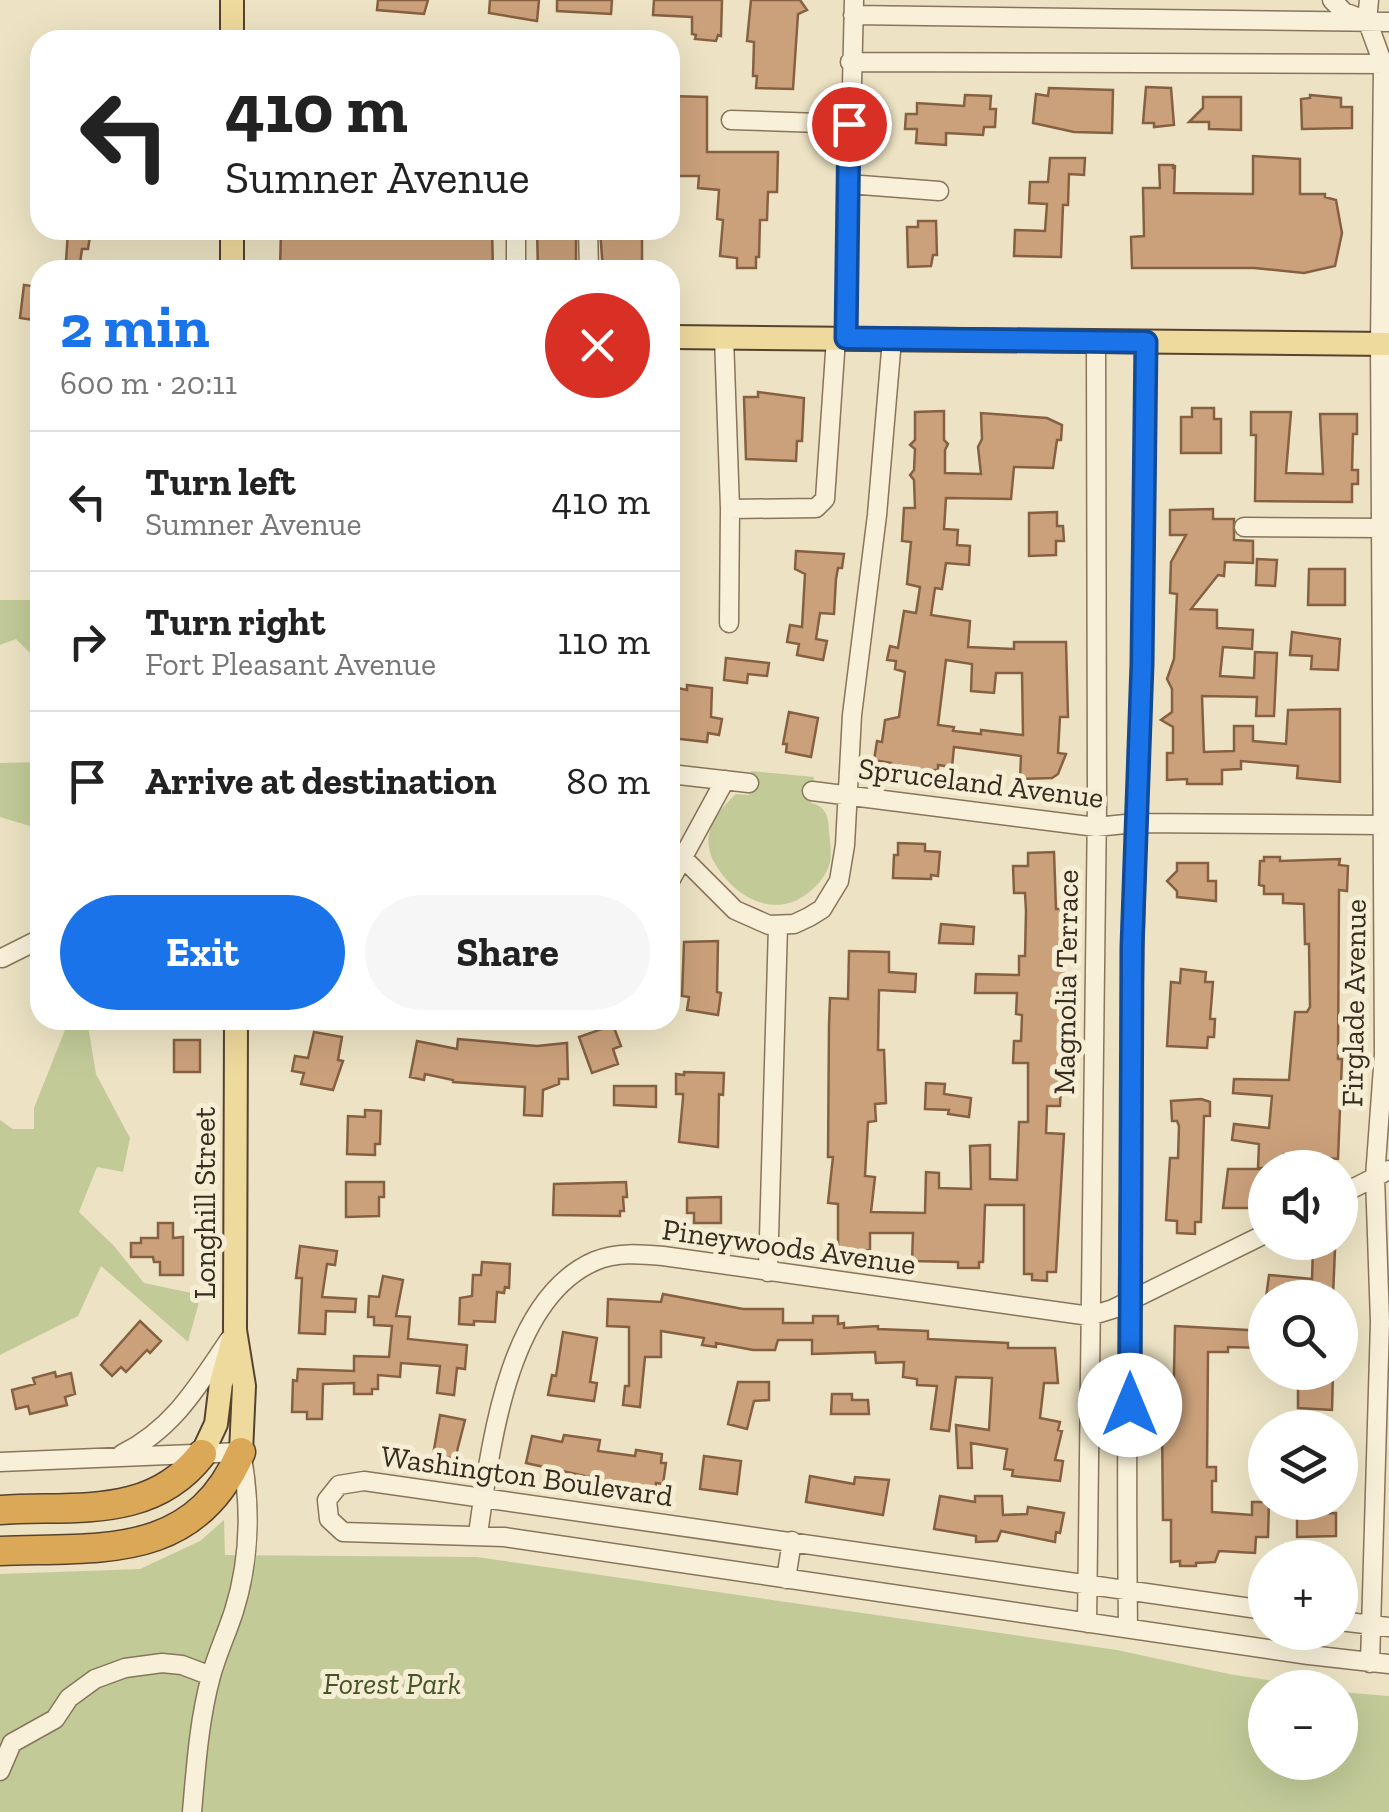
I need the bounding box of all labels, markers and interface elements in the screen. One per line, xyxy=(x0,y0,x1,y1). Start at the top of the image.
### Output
text: 410 m xyxy=(225,66,408,150)
icon: left xyxy=(60,70,190,200)
pin xyxy=(807,82,892,167)
icon: arrive xyxy=(822,97,877,152)
text: Sumner Avenue xyxy=(225,151,530,205)
text: 2 min xyxy=(60,290,210,362)
button: close xyxy=(545,293,650,398)
text: 600 m · 20:11 xyxy=(60,364,237,402)
text: Turn left xyxy=(145,459,296,505)
icon: left xyxy=(60,474,115,529)
text: 410 m xyxy=(552,478,650,524)
text: Sumner Avenue xyxy=(145,505,362,543)
text: Turn right xyxy=(145,599,325,645)
icon: right xyxy=(60,614,115,669)
text: 110 m xyxy=(557,618,650,664)
text: Fort Pleasant Avenue xyxy=(145,645,436,683)
street label: Spruceland Avenue xyxy=(856,750,1106,816)
icon: arrive xyxy=(60,754,115,809)
text: Arrive at destination xyxy=(145,758,496,804)
text: 80 m xyxy=(566,758,650,804)
street label: Magnolia Terrace xyxy=(1046,869,1086,1095)
button: Exit xyxy=(60,895,345,1010)
button: Share xyxy=(365,895,650,1010)
street label: Firglade Avenue xyxy=(1334,899,1374,1107)
street label: Longhill Street xyxy=(187,1107,223,1299)
map controls xyxy=(1248,1150,1358,1780)
button: sound xyxy=(1248,1150,1358,1260)
street label: Pineywoods Avenue xyxy=(660,1211,918,1283)
button: search xyxy=(1248,1280,1358,1390)
position arrow xyxy=(1078,1353,1182,1457)
button: layers xyxy=(1248,1410,1358,1520)
street label: Washington Boulevard xyxy=(379,1438,676,1514)
button: + xyxy=(1248,1540,1358,1650)
park label: Forest Park xyxy=(323,1666,461,1702)
button: − xyxy=(1248,1670,1358,1780)

